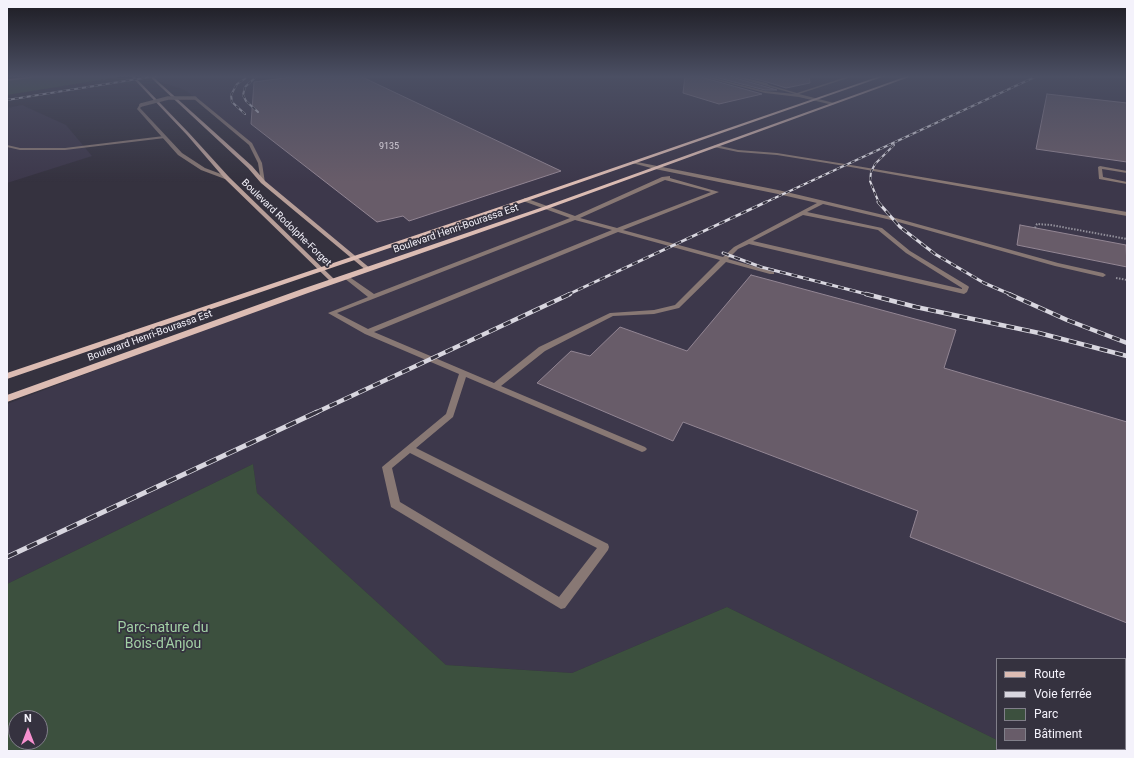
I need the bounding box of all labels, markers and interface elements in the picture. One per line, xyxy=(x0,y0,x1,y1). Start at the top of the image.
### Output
house number: 9135 xyxy=(379,142,399,152)
street label: Boulevard Rodolphe-Forget xyxy=(239,177,333,269)
street label: Boulevard Henri-Bourassa Est xyxy=(392,202,520,256)
street label: Boulevard Henri-Bourassa Est xyxy=(86,308,214,364)
park label: Parc-nature du Bois-d'Anjou xyxy=(118,620,208,652)
legend xyxy=(996,658,1126,750)
text: Route xyxy=(1034,667,1065,681)
text: Voie ferrée xyxy=(1034,687,1092,701)
text: Parc xyxy=(1034,707,1058,721)
north arrow xyxy=(8,710,48,750)
text: N xyxy=(24,712,32,725)
text: Bâtiment xyxy=(1034,727,1082,741)

